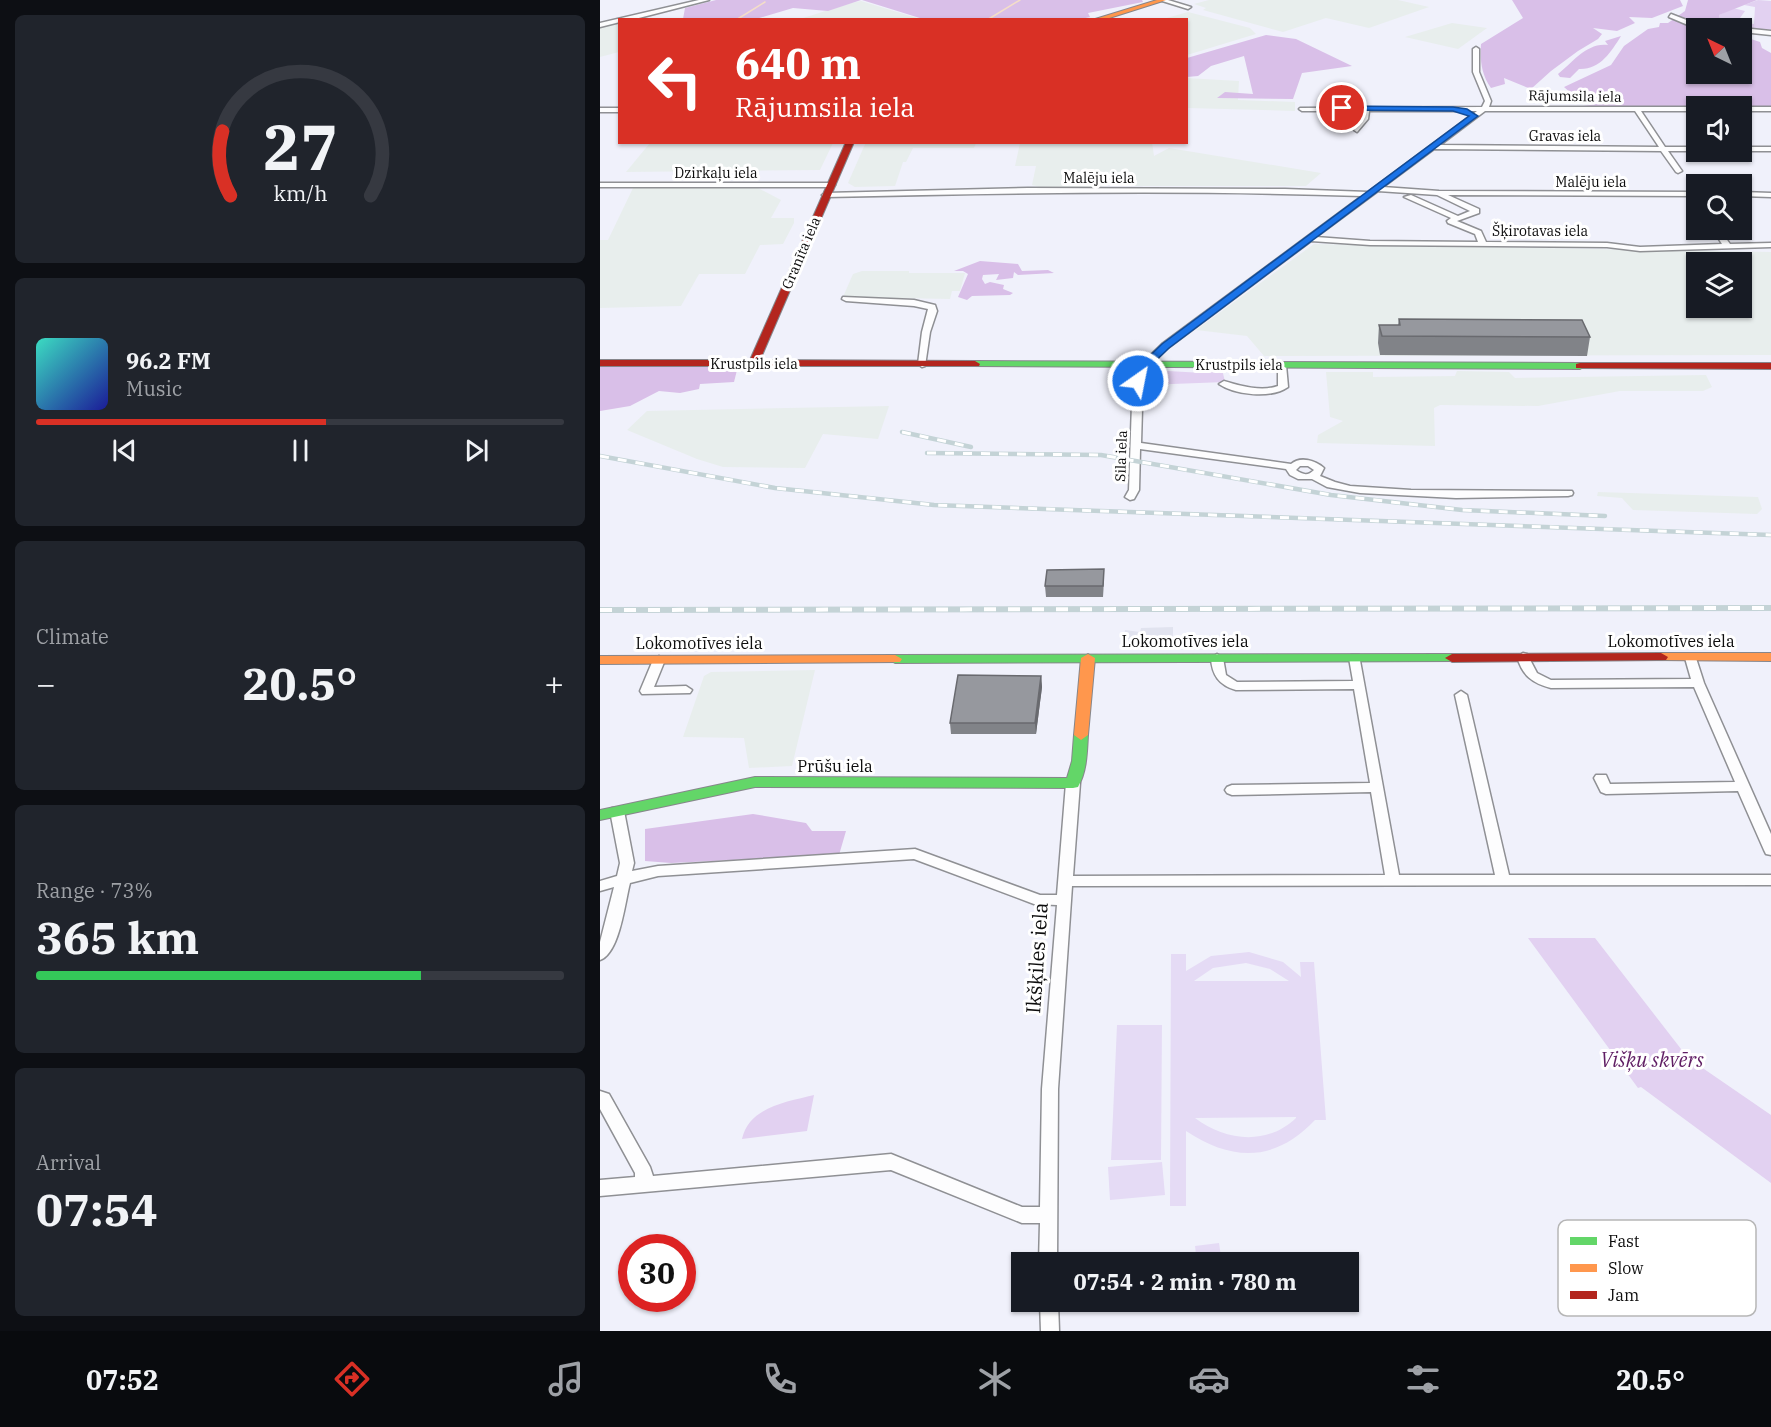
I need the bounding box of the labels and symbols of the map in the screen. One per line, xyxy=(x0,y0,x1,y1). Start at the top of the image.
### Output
north arrow xyxy=(1686,18,1752,84)
pin xyxy=(1316,82,1367,133)
street label: Rājumsila iela xyxy=(1528,86,1622,106)
street label: Gravas iela xyxy=(1529,127,1602,145)
street label: Dzirkaļu iela xyxy=(674,164,758,182)
street label: Malēju iela xyxy=(1063,169,1135,187)
street label: Malēju iela xyxy=(1555,173,1627,191)
street label: Granīta iela xyxy=(778,214,824,292)
street label: Šķirotavas iela xyxy=(1492,221,1588,240)
position arrow xyxy=(1106,349,1170,413)
street label: Krustpils iela xyxy=(710,355,798,373)
street label: Krustpils iela xyxy=(1195,356,1283,374)
street label: Sila iela xyxy=(1111,430,1131,482)
street label: Lokomotīves iela xyxy=(1121,631,1249,651)
street label: Lokomotīves iela xyxy=(1607,631,1735,651)
street label: Lokomotīves iela xyxy=(635,633,763,653)
street label: Prūšu iela xyxy=(797,756,873,776)
street label: Ikšķiles iela xyxy=(1019,901,1054,1014)
park label: Višķu skvērs xyxy=(1600,1046,1704,1073)
legend xyxy=(1558,1220,1756,1316)
text: Fast xyxy=(1608,1231,1640,1251)
speed limit sign: 30 xyxy=(618,1234,696,1312)
text: Slow xyxy=(1608,1258,1644,1278)
text: Jam xyxy=(1608,1285,1639,1305)

